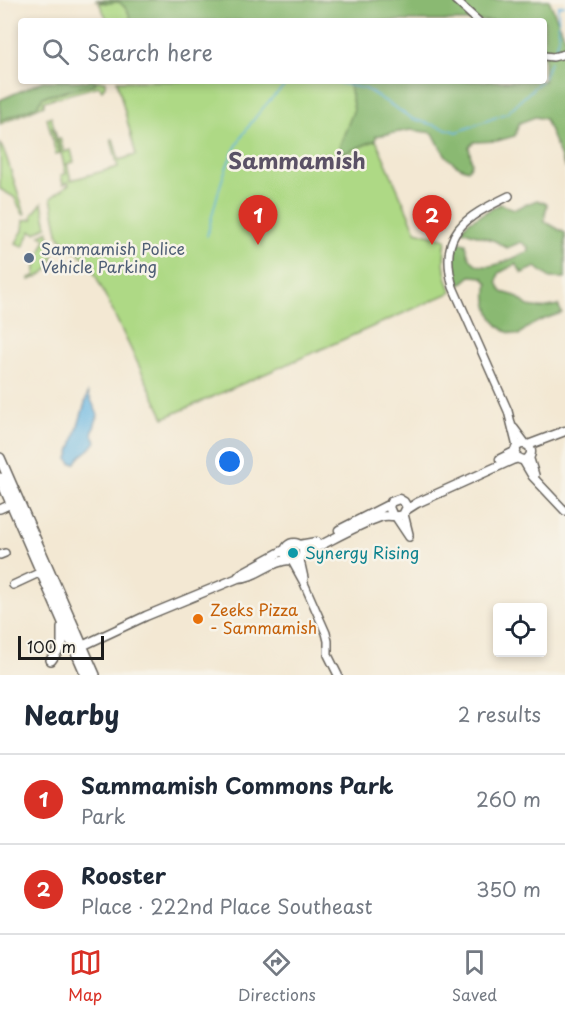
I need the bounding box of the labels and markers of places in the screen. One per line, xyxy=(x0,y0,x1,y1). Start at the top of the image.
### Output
pin: 1 xyxy=(238,196,278,245)
pin: 2 xyxy=(412,196,452,245)
place label: Sammamish Police Vehicle Parking xyxy=(41,236,185,278)
marker: Sammamish Police Vehicle Parking xyxy=(22,251,36,265)
place label: Synergy Rising xyxy=(305,540,419,564)
marker: Synergy Rising xyxy=(286,546,300,560)
place label: Zeeks Pizza - Sammamish xyxy=(210,597,317,639)
marker: Zeeks Pizza - Sammamish xyxy=(191,612,205,626)

